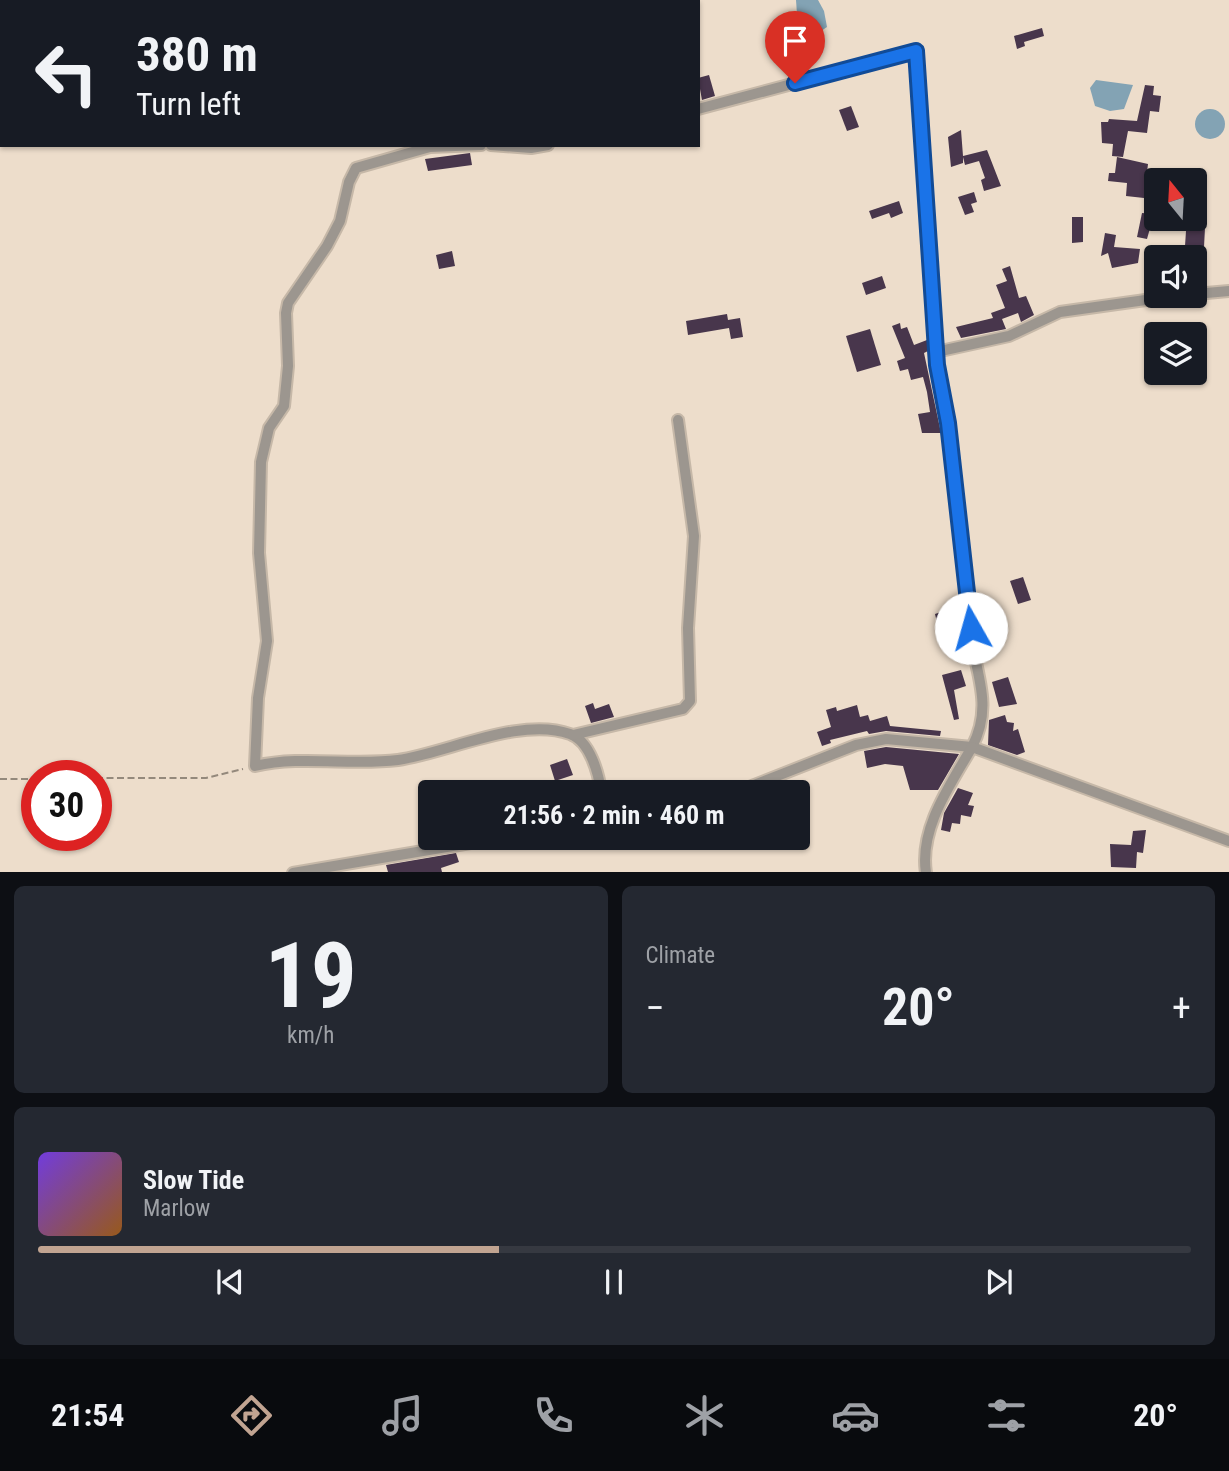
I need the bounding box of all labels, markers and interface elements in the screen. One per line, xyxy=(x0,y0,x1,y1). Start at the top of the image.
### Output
pin xyxy=(765,11,825,83)
icon: arrive xyxy=(776,22,814,60)
text: 380 m xyxy=(136,26,258,83)
icon: left xyxy=(21,28,112,119)
text: Turn left xyxy=(136,85,241,123)
north arrow xyxy=(1144,168,1208,231)
map controls xyxy=(1144,168,1207,385)
button: sound xyxy=(1144,245,1207,308)
button: layers xyxy=(1144,322,1207,385)
position arrow xyxy=(934,591,1008,665)
speed limit sign: 30 xyxy=(21,760,112,851)
text: 21:56 · 2 min · 460 m xyxy=(504,800,724,830)
text: 19 xyxy=(265,923,357,1029)
text: Climate xyxy=(646,942,715,969)
text: 20° xyxy=(882,977,955,1038)
text: − xyxy=(646,986,665,1030)
text: + xyxy=(1172,986,1191,1030)
text: km/h xyxy=(287,1022,334,1049)
text: Slow Tide xyxy=(143,1165,244,1195)
text: Marlow xyxy=(143,1195,210,1222)
icon: previous xyxy=(211,1263,249,1301)
icon: pause xyxy=(595,1263,633,1301)
icon: next xyxy=(980,1263,1018,1301)
icon: directions xyxy=(227,1391,276,1440)
icon: music xyxy=(378,1391,427,1440)
icon: phone xyxy=(529,1391,578,1440)
icon: climate xyxy=(680,1391,729,1440)
icon: car xyxy=(831,1391,880,1440)
icon: filters xyxy=(982,1391,1031,1440)
text: 21:54 xyxy=(51,1396,124,1434)
text: 20° xyxy=(1133,1396,1178,1434)

